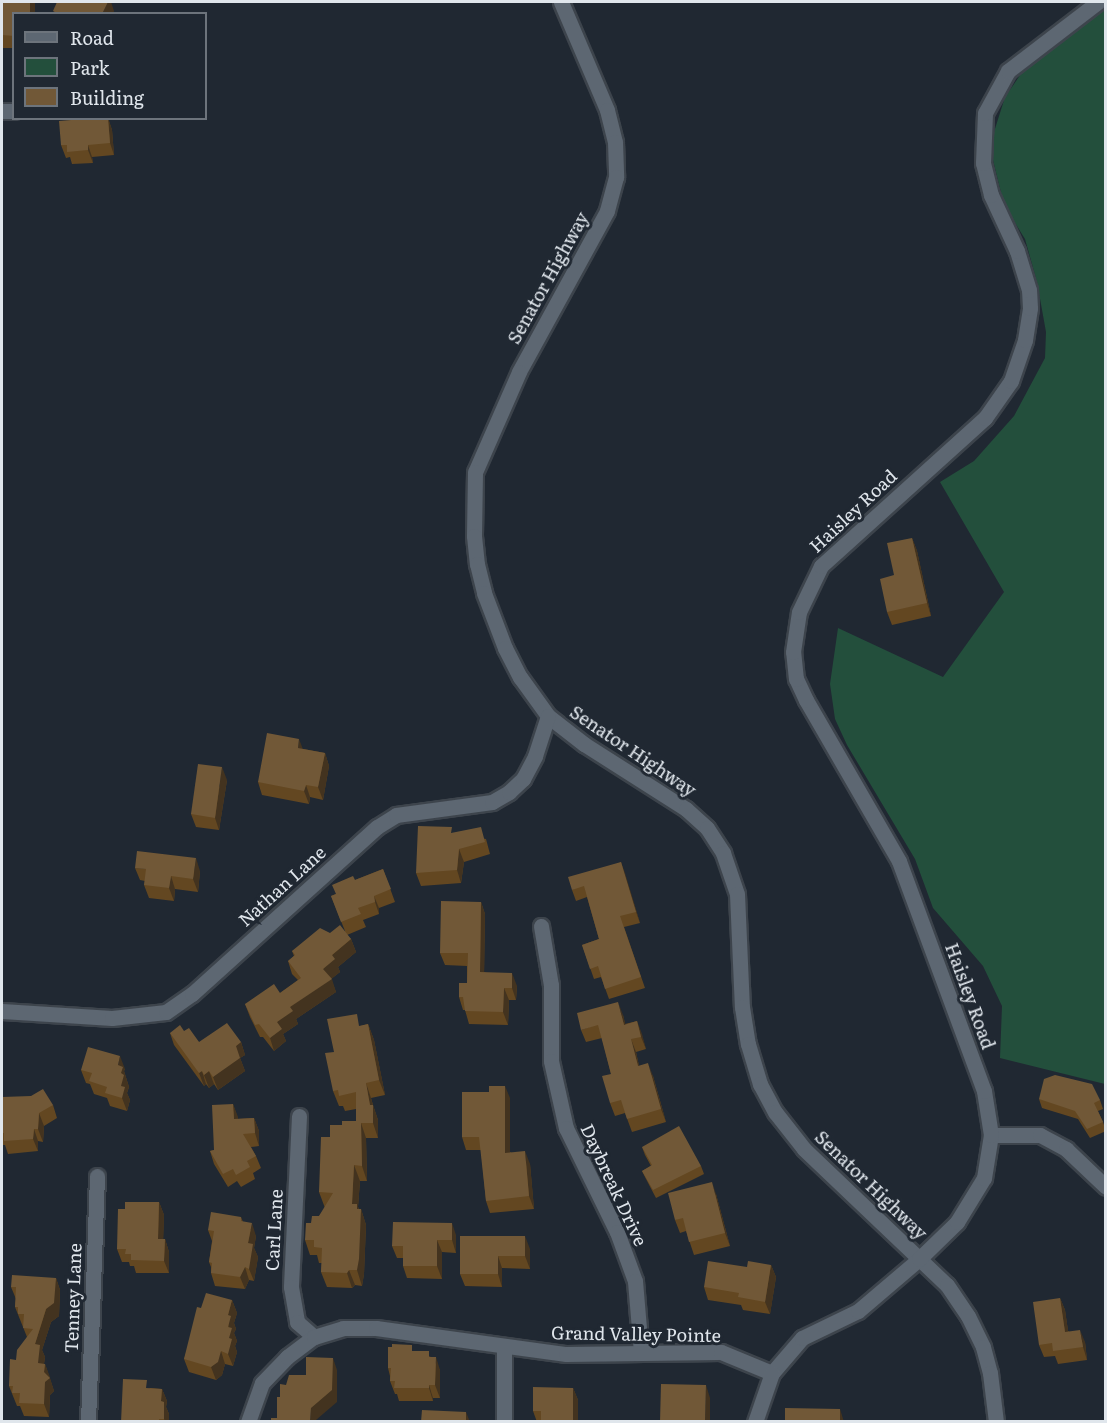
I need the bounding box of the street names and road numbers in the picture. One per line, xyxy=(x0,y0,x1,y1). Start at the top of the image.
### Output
street label: Senator Highway xyxy=(503,208,593,348)
street label: Haisley Road xyxy=(805,465,901,557)
street label: Senator Highway xyxy=(566,701,700,801)
street label: Nathan Lane xyxy=(234,841,330,931)
street label: Haisley Road xyxy=(941,940,999,1052)
street label: Daybreak Drive xyxy=(576,1120,652,1250)
street label: Senator Highway xyxy=(811,1126,931,1244)
street label: Carl Lane xyxy=(261,1189,287,1271)
street label: Tenney Lane xyxy=(60,1243,86,1353)
street label: Grand Valley Pointe xyxy=(551,1322,721,1346)

